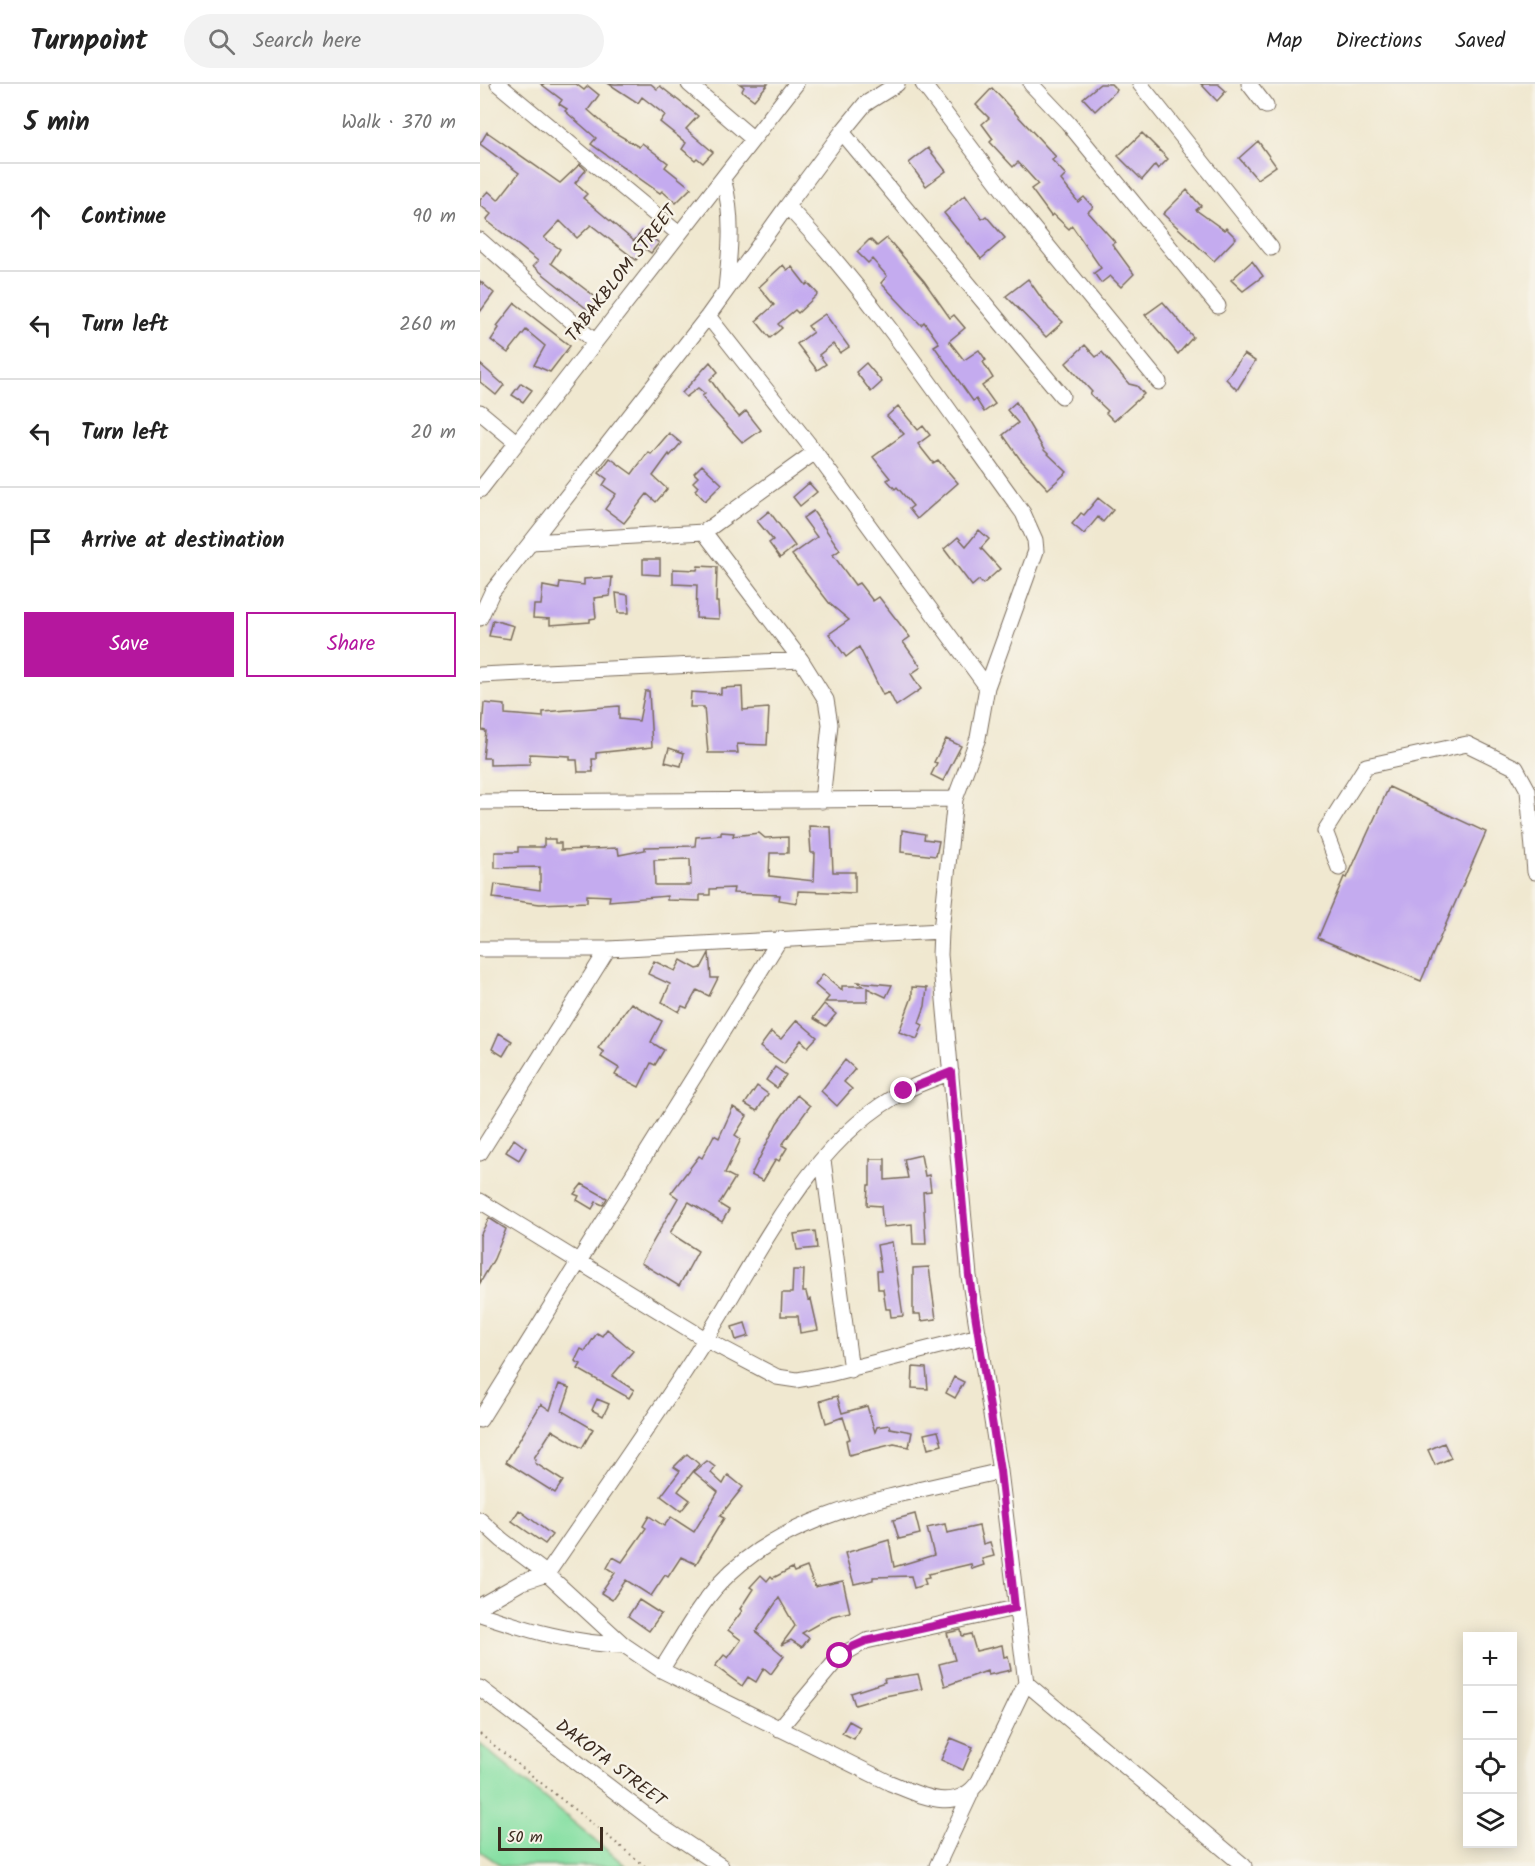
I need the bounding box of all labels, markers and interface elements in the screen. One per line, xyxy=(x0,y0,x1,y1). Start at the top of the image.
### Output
search box xyxy=(184,14,604,68)
text: Turnpoint xyxy=(30,19,148,64)
text: Search here xyxy=(253,24,361,59)
icon: search xyxy=(205,25,238,58)
text: Map xyxy=(1266,25,1302,58)
text: Directions xyxy=(1335,25,1422,58)
text: Saved xyxy=(1455,25,1505,58)
text: 5 min xyxy=(24,102,90,144)
text: Walk · 370 m xyxy=(341,107,456,139)
street label: TABAKBLOM STREET xyxy=(559,198,686,349)
text: Continue xyxy=(81,200,166,235)
icon: ahead xyxy=(24,201,57,234)
text: 90 m xyxy=(412,201,456,233)
text: Turn left xyxy=(81,308,168,343)
icon: left xyxy=(24,309,57,342)
text: 260 m xyxy=(399,309,456,341)
text: Turn left xyxy=(81,416,168,451)
icon: left xyxy=(24,417,57,450)
text: 20 m xyxy=(410,417,456,449)
text: Arrive at destination xyxy=(81,524,284,559)
icon: arrive xyxy=(24,525,57,558)
button: Save xyxy=(24,612,234,677)
button: Share xyxy=(246,612,456,677)
route end xyxy=(890,1077,916,1103)
map controls xyxy=(1463,1632,1517,1848)
button: + xyxy=(1463,1632,1517,1686)
route start xyxy=(826,1642,852,1668)
button: − xyxy=(1463,1686,1517,1740)
street label: DAKOTA STREET xyxy=(548,1713,673,1816)
button: locate xyxy=(1463,1740,1517,1794)
button: layers xyxy=(1463,1794,1517,1848)
scale bar xyxy=(498,1824,603,1852)
text: 50 m xyxy=(507,1825,543,1850)

